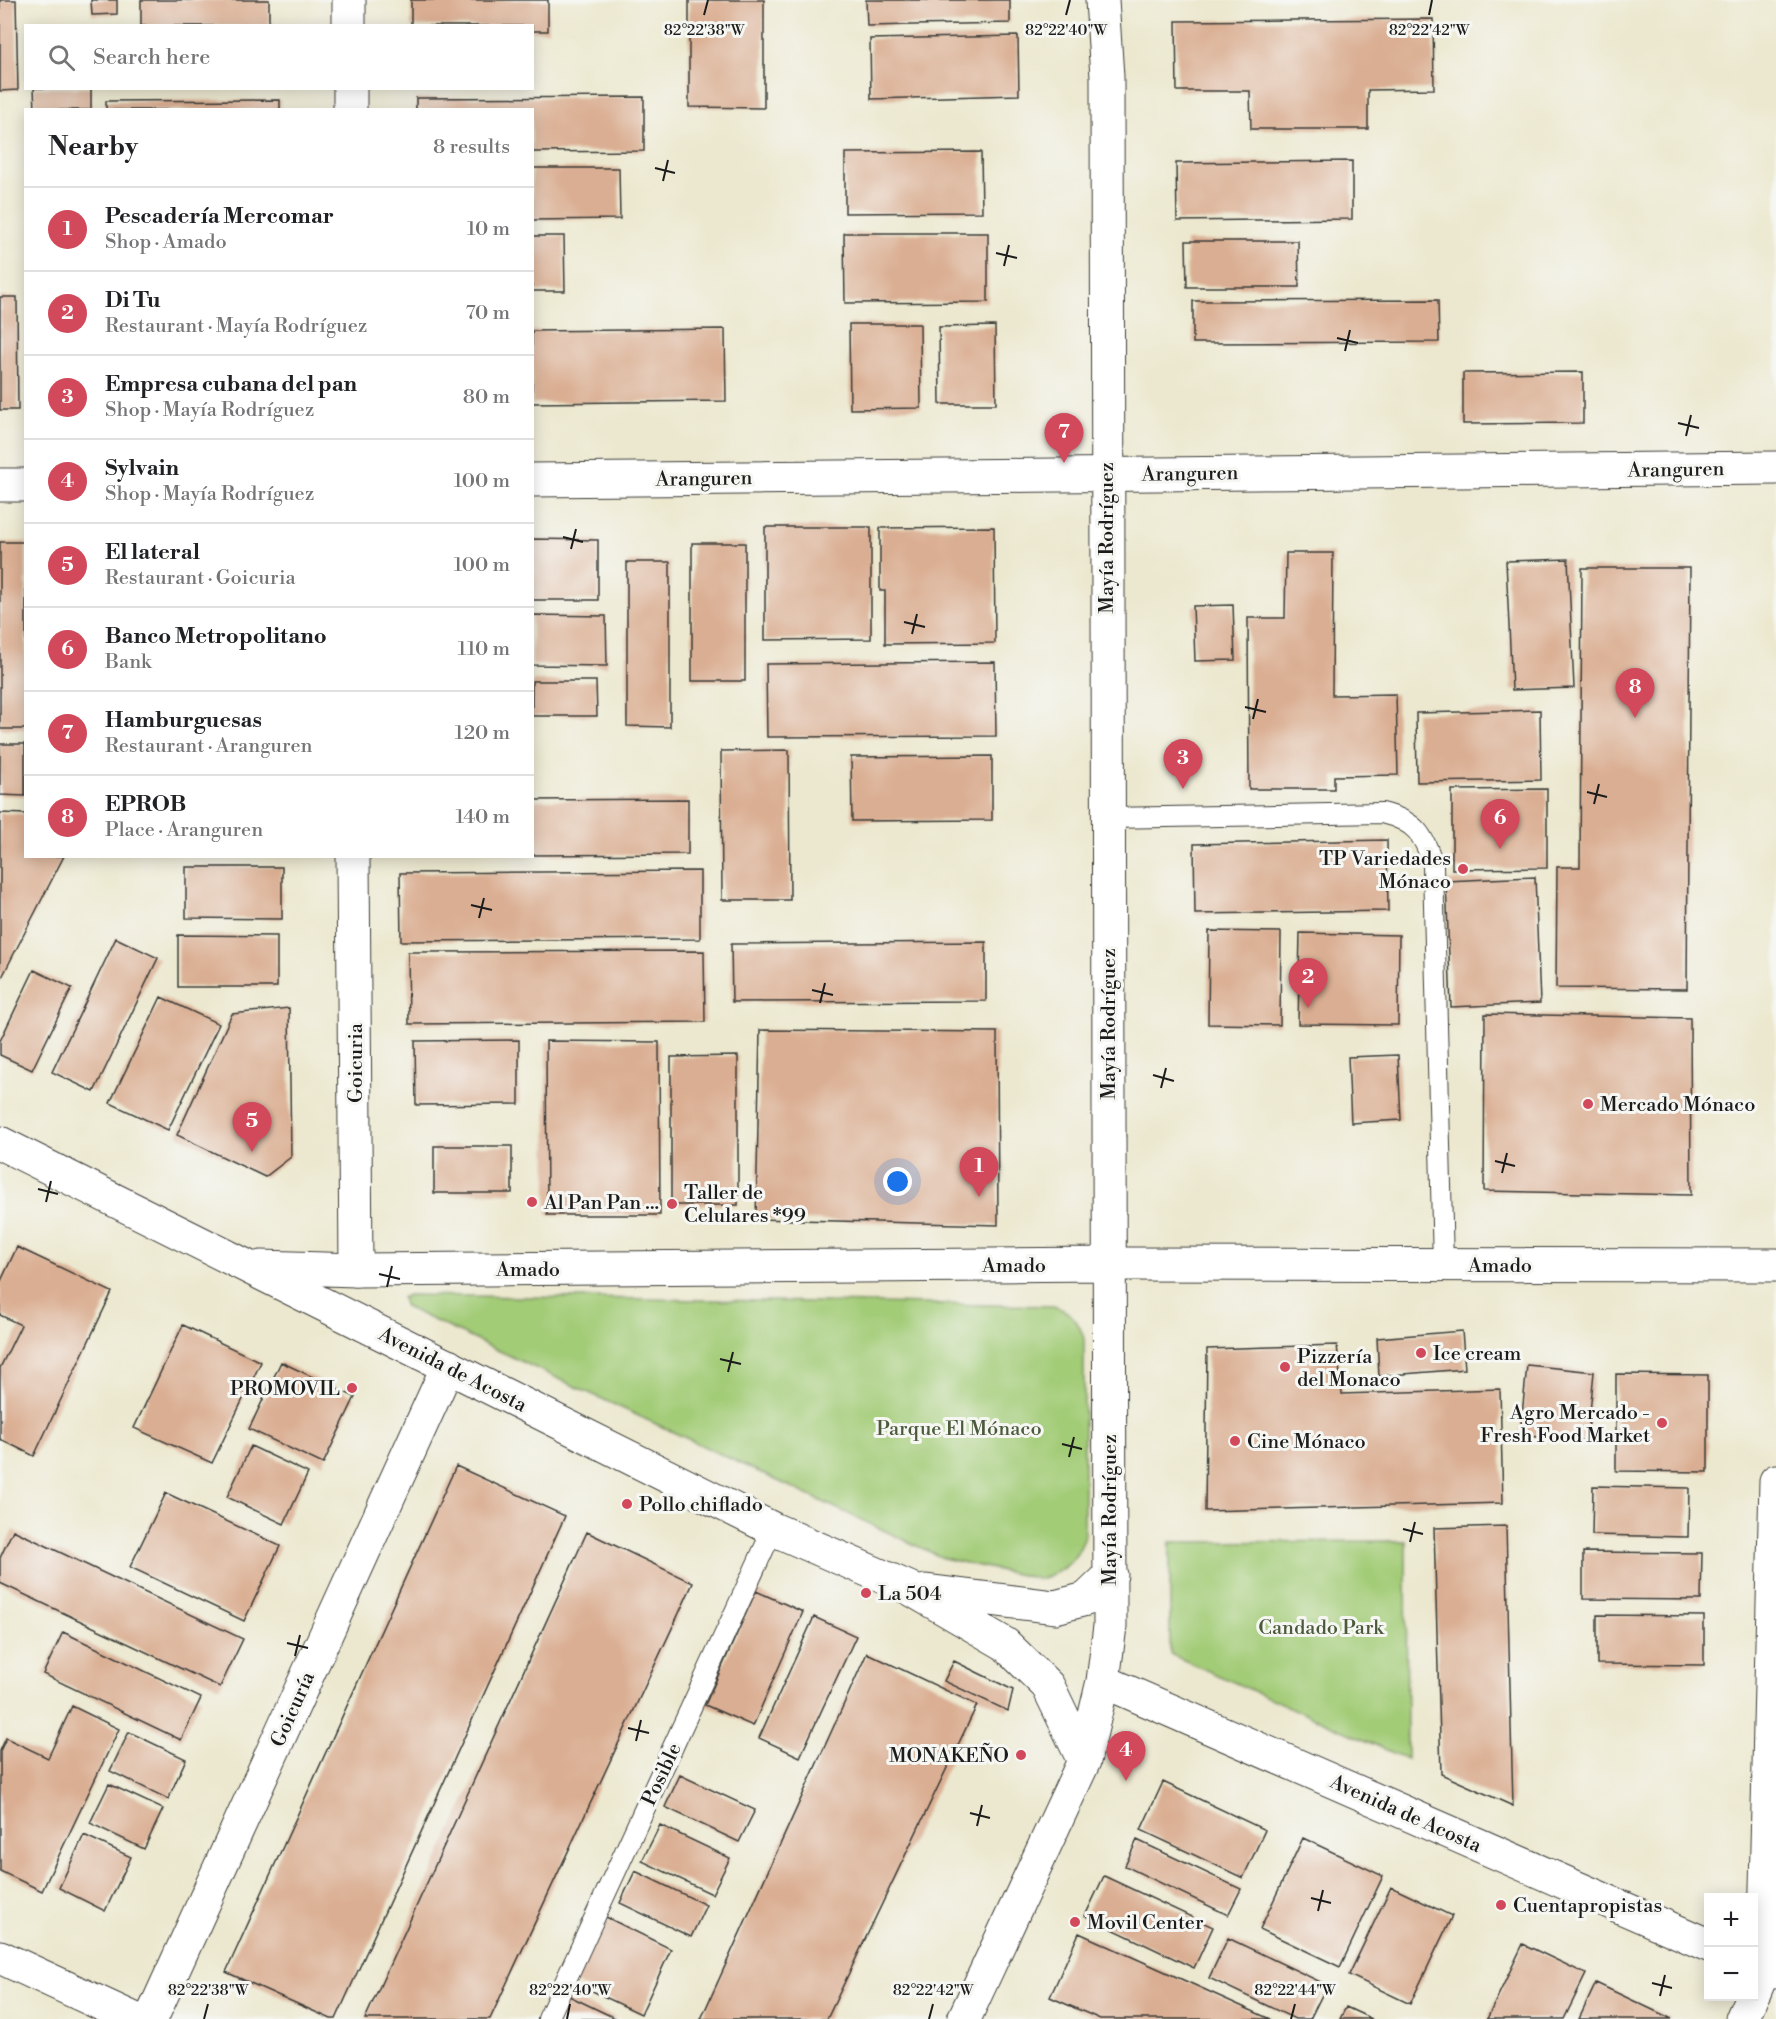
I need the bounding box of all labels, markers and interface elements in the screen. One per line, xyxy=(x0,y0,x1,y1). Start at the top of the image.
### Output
text: 82°22'38"W xyxy=(664,21,745,40)
text: 82°22'40"W xyxy=(1025,21,1107,40)
text: 82°22'42"W xyxy=(1389,21,1470,40)
search box xyxy=(24,24,534,90)
icon: search xyxy=(45,41,78,74)
text: Search here xyxy=(93,44,210,71)
text: Nearby xyxy=(48,131,138,163)
text: 8 results xyxy=(433,135,510,160)
text: Pescadería Mercomar xyxy=(105,203,334,230)
text: 1 xyxy=(63,217,72,242)
text: 10 m xyxy=(467,217,510,242)
text: Shop · Amado xyxy=(105,230,227,255)
text: Di Tu xyxy=(105,287,160,314)
text: 2 xyxy=(61,301,74,326)
text: 70 m xyxy=(466,301,510,326)
text: Restaurant · Mayía Rodríguez xyxy=(105,314,367,339)
text: Empresa cubana del pan xyxy=(105,371,357,398)
text: 3 xyxy=(61,385,74,410)
text: 80 m xyxy=(463,385,510,410)
text: Shop · Mayía Rodríguez xyxy=(105,398,314,423)
pin: 7 xyxy=(1044,414,1084,463)
text: Sylvain xyxy=(105,455,179,482)
street label: Aranguren xyxy=(1627,457,1725,484)
street label: Aranguren xyxy=(1141,461,1239,488)
street label: Mayía Rodríguez xyxy=(1095,462,1120,614)
street label: Aranguren xyxy=(655,466,753,493)
text: 4 xyxy=(61,469,74,494)
text: 100 m xyxy=(454,469,510,494)
text: Shop · Mayía Rodríguez xyxy=(105,482,314,507)
text: El lateral xyxy=(105,539,200,566)
text: 5 xyxy=(61,553,74,578)
text: 100 m xyxy=(454,553,510,578)
text: Restaurant · Goicuria xyxy=(105,566,296,591)
text: Banco Metropolitano xyxy=(105,623,327,650)
text: 6 xyxy=(61,637,74,662)
text: 110 m xyxy=(458,637,510,662)
text: Bank xyxy=(105,650,152,675)
pin: 8 xyxy=(1616,668,1654,718)
text: Hamburguesas xyxy=(105,707,262,734)
text: 7 xyxy=(62,721,73,746)
text: 120 m xyxy=(455,721,510,746)
text: Restaurant · Aranguren xyxy=(105,734,312,759)
pin: 3 xyxy=(1164,740,1202,789)
text: EPROB xyxy=(105,791,186,818)
pin: 6 xyxy=(1480,800,1520,849)
text: 8 xyxy=(61,805,74,830)
text: 140 m xyxy=(455,805,510,830)
text: Place · Aranguren xyxy=(105,818,263,843)
place label: TP Variedades Mónaco xyxy=(1319,847,1451,895)
marker: TP Variedades Mónaco xyxy=(1456,862,1470,876)
street label: Mayía Rodríguez xyxy=(1097,948,1122,1100)
pin: 2 xyxy=(1288,958,1328,1008)
street label: Goicuria xyxy=(344,1022,369,1103)
place label: Mercado Mónaco xyxy=(1600,1093,1755,1118)
marker: Mercado Mónaco xyxy=(1581,1097,1595,1111)
pin: 5 xyxy=(232,1102,272,1152)
pin: 1 xyxy=(960,1148,998,1197)
your location xyxy=(883,1167,912,1196)
place label: Taller de Celulares *99 xyxy=(684,1181,806,1229)
place label: Al Pan Pan ... xyxy=(543,1191,659,1216)
marker: Al Pan Pan ... xyxy=(525,1195,539,1209)
marker: Taller de Celulares *99 xyxy=(665,1197,679,1211)
street label: Amado xyxy=(981,1254,1046,1279)
street label: Amado xyxy=(1467,1254,1532,1279)
street label: Amado xyxy=(495,1258,560,1283)
street label: Avenida de Acosta xyxy=(373,1322,531,1419)
place label: Ice cream xyxy=(1433,1342,1522,1367)
place label: Pizzería del Monaco xyxy=(1297,1345,1401,1393)
marker: Ice cream xyxy=(1414,1346,1428,1360)
marker: Pizzería del Monaco xyxy=(1278,1360,1292,1374)
place label: PROMOVIL xyxy=(230,1377,340,1402)
marker: PROMOVIL xyxy=(345,1381,359,1395)
place label: Agro Mercado - Fresh Food Market xyxy=(1480,1401,1650,1449)
marker: Agro Mercado - Fresh Food Market xyxy=(1655,1416,1669,1430)
park label: Parque El Mónaco xyxy=(876,1417,1042,1442)
place label: Cine Mónaco xyxy=(1247,1430,1366,1455)
street label: Mayía Rodríguez xyxy=(1098,1434,1123,1586)
marker: Cine Mónaco xyxy=(1228,1434,1242,1448)
place label: Pollo chiflado xyxy=(639,1493,763,1518)
marker: Pollo chiflado xyxy=(620,1497,634,1511)
place label: La 504 xyxy=(878,1582,942,1607)
marker: La 504 xyxy=(859,1586,873,1600)
park label: Candado Park xyxy=(1258,1616,1385,1641)
street label: Goicuría xyxy=(266,1667,321,1751)
pin: 4 xyxy=(1106,1732,1146,1781)
street label: Posible xyxy=(637,1739,688,1810)
place label: MONAKEÑO xyxy=(889,1742,1009,1769)
marker: MONAKEÑO xyxy=(1014,1748,1028,1762)
street label: Avenida de Acosta xyxy=(1325,1769,1486,1859)
map controls xyxy=(1704,1893,1758,2001)
button: + xyxy=(1704,1893,1758,1947)
place label: Cuentapropistas xyxy=(1513,1894,1662,1919)
marker: Cuentapropistas xyxy=(1494,1898,1508,1912)
place label: Movil Center xyxy=(1087,1911,1204,1936)
marker: Movil Center xyxy=(1068,1915,1082,1929)
button: − xyxy=(1704,1947,1758,2001)
text: 82°22'38"W xyxy=(168,1981,249,2000)
text: 82°22'40"W xyxy=(529,1981,611,2000)
text: 82°22'42"W xyxy=(893,1981,974,2000)
text: 82°22'44"W xyxy=(1254,1981,1336,2000)

